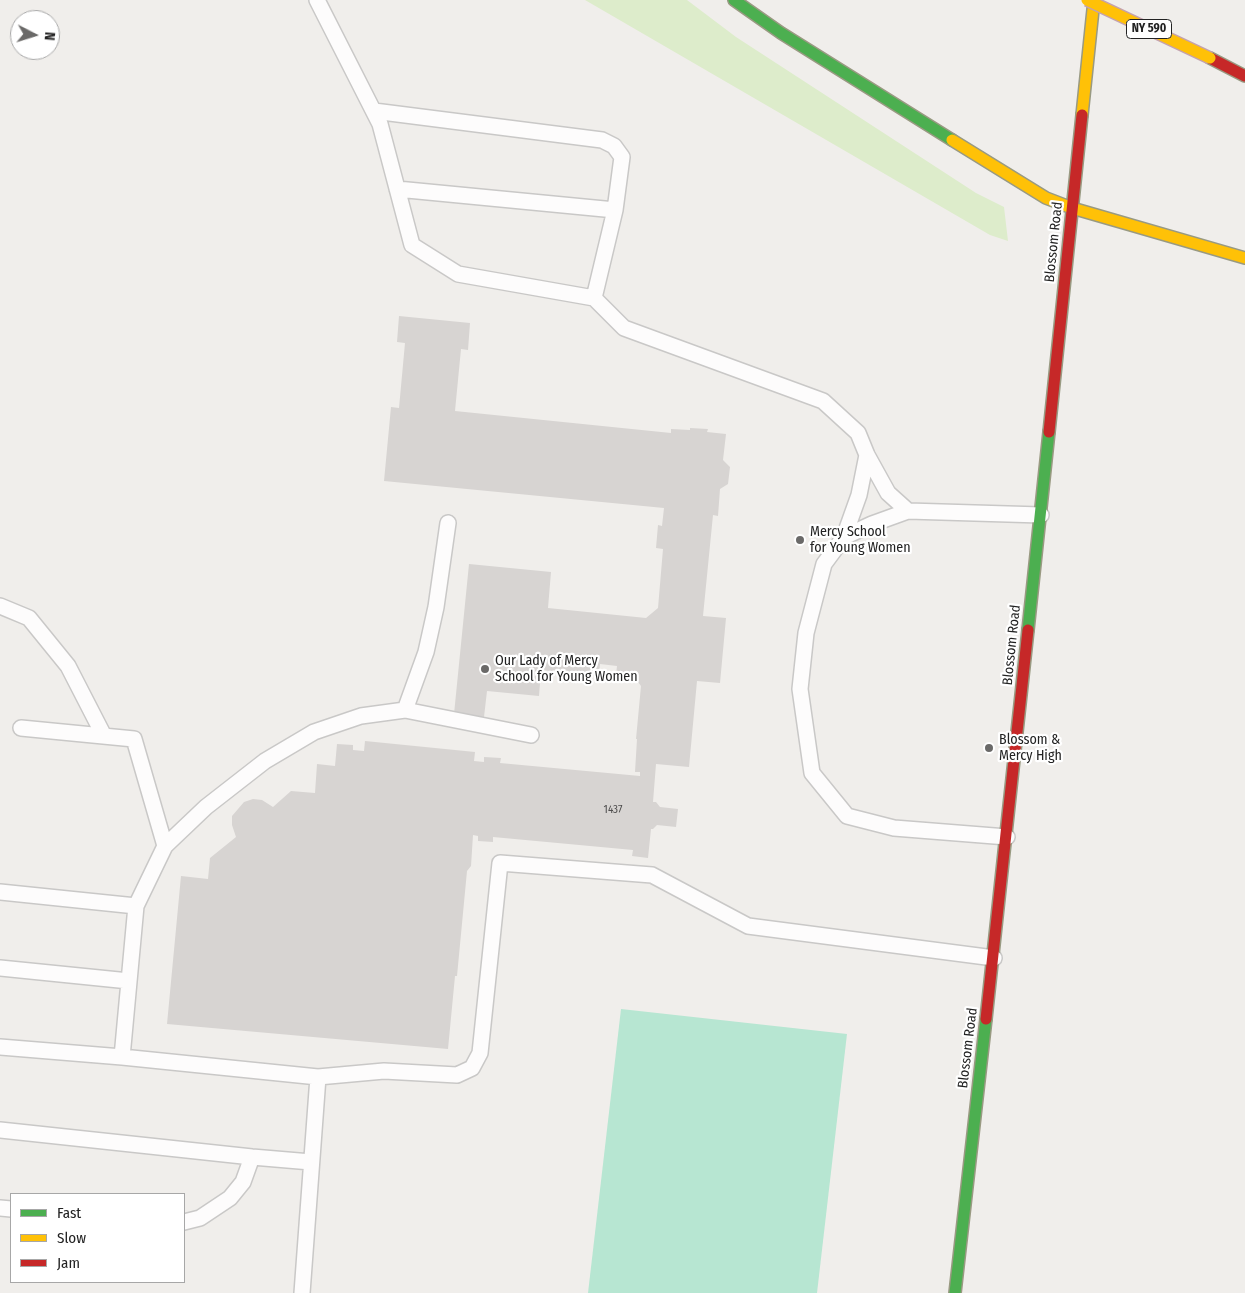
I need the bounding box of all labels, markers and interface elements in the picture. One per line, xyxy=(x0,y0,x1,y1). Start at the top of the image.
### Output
north arrow xyxy=(10,10,60,60)
road number: NY 590 xyxy=(1126,20,1172,38)
text: N xyxy=(41,31,58,41)
street label: Blossom Road xyxy=(1041,201,1067,283)
place label: Mercy School for Young Women xyxy=(810,524,911,556)
marker: Mercy School for Young Women xyxy=(794,534,806,546)
street label: Blossom Road xyxy=(999,604,1025,686)
place label: Our Lady of Mercy School for Young Women xyxy=(495,653,638,686)
marker: Our Lady of Mercy School for Young Women xyxy=(479,663,491,675)
place label: Blossom & Mercy High xyxy=(999,732,1062,764)
marker: Blossom & Mercy High xyxy=(983,742,995,754)
house number: 1437 xyxy=(604,803,622,817)
street label: Blossom Road xyxy=(955,1007,981,1089)
legend xyxy=(10,1193,185,1283)
text: Fast xyxy=(57,1204,81,1222)
text: Slow xyxy=(57,1229,86,1247)
text: Jam xyxy=(57,1254,80,1272)

